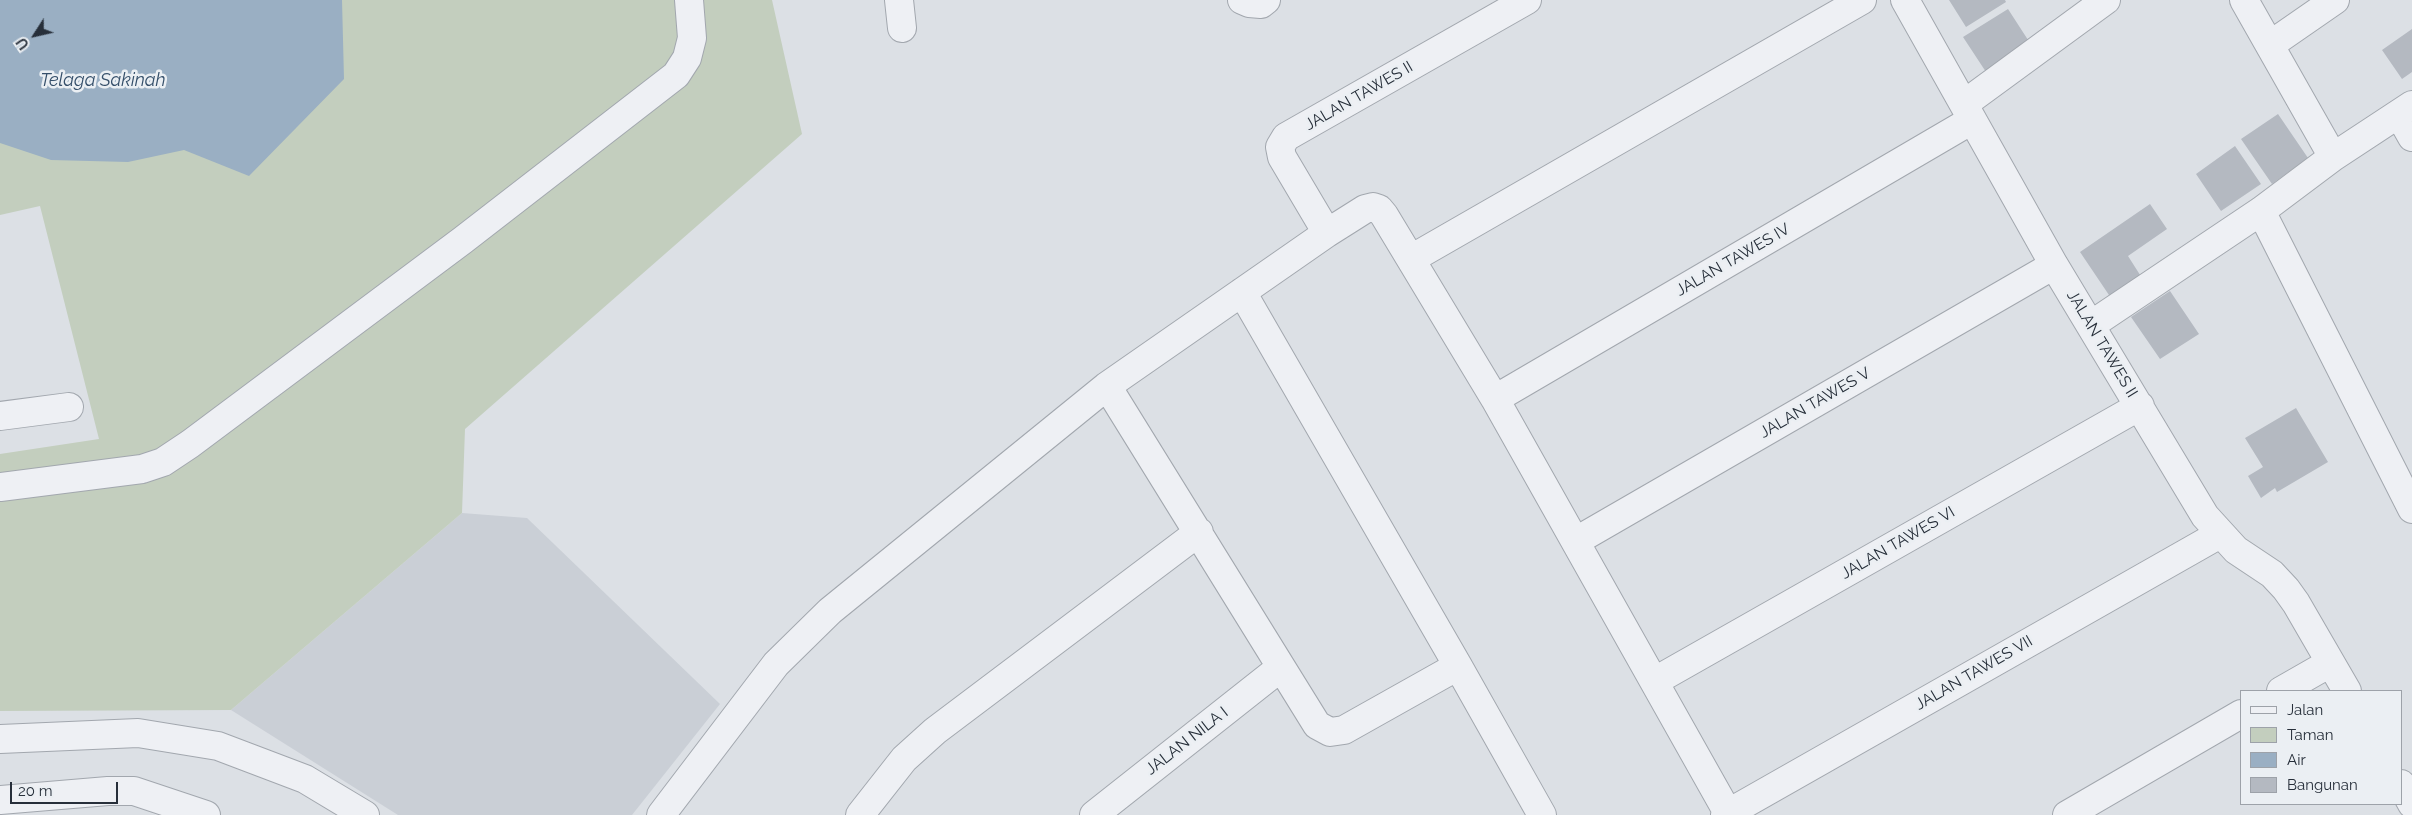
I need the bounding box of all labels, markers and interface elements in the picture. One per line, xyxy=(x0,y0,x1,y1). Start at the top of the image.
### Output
north arrow xyxy=(10,10,60,60)
text: U xyxy=(13,35,32,52)
street label: JALAN TAWES II xyxy=(1302,57,1416,135)
water label: Telaga Sakinah xyxy=(40,70,166,92)
street label: JALAN TAWES IV xyxy=(1673,220,1793,300)
street label: JALAN TAWES II xyxy=(2062,287,2142,401)
street label: JALAN TAWES V xyxy=(1756,364,1874,442)
street label: JALAN TAWES VI xyxy=(1838,503,1958,583)
street label: JALAN TAWES VII xyxy=(1912,632,2036,714)
legend xyxy=(2240,690,2402,805)
text: Jalan xyxy=(2287,701,2323,719)
street label: JALAN NILA I xyxy=(1142,703,1232,779)
text: Taman xyxy=(2287,726,2333,744)
text: Air xyxy=(2287,751,2306,769)
scale bar xyxy=(12,772,120,804)
text: Bangunan xyxy=(2287,776,2358,794)
text: 20 m xyxy=(18,782,53,800)

